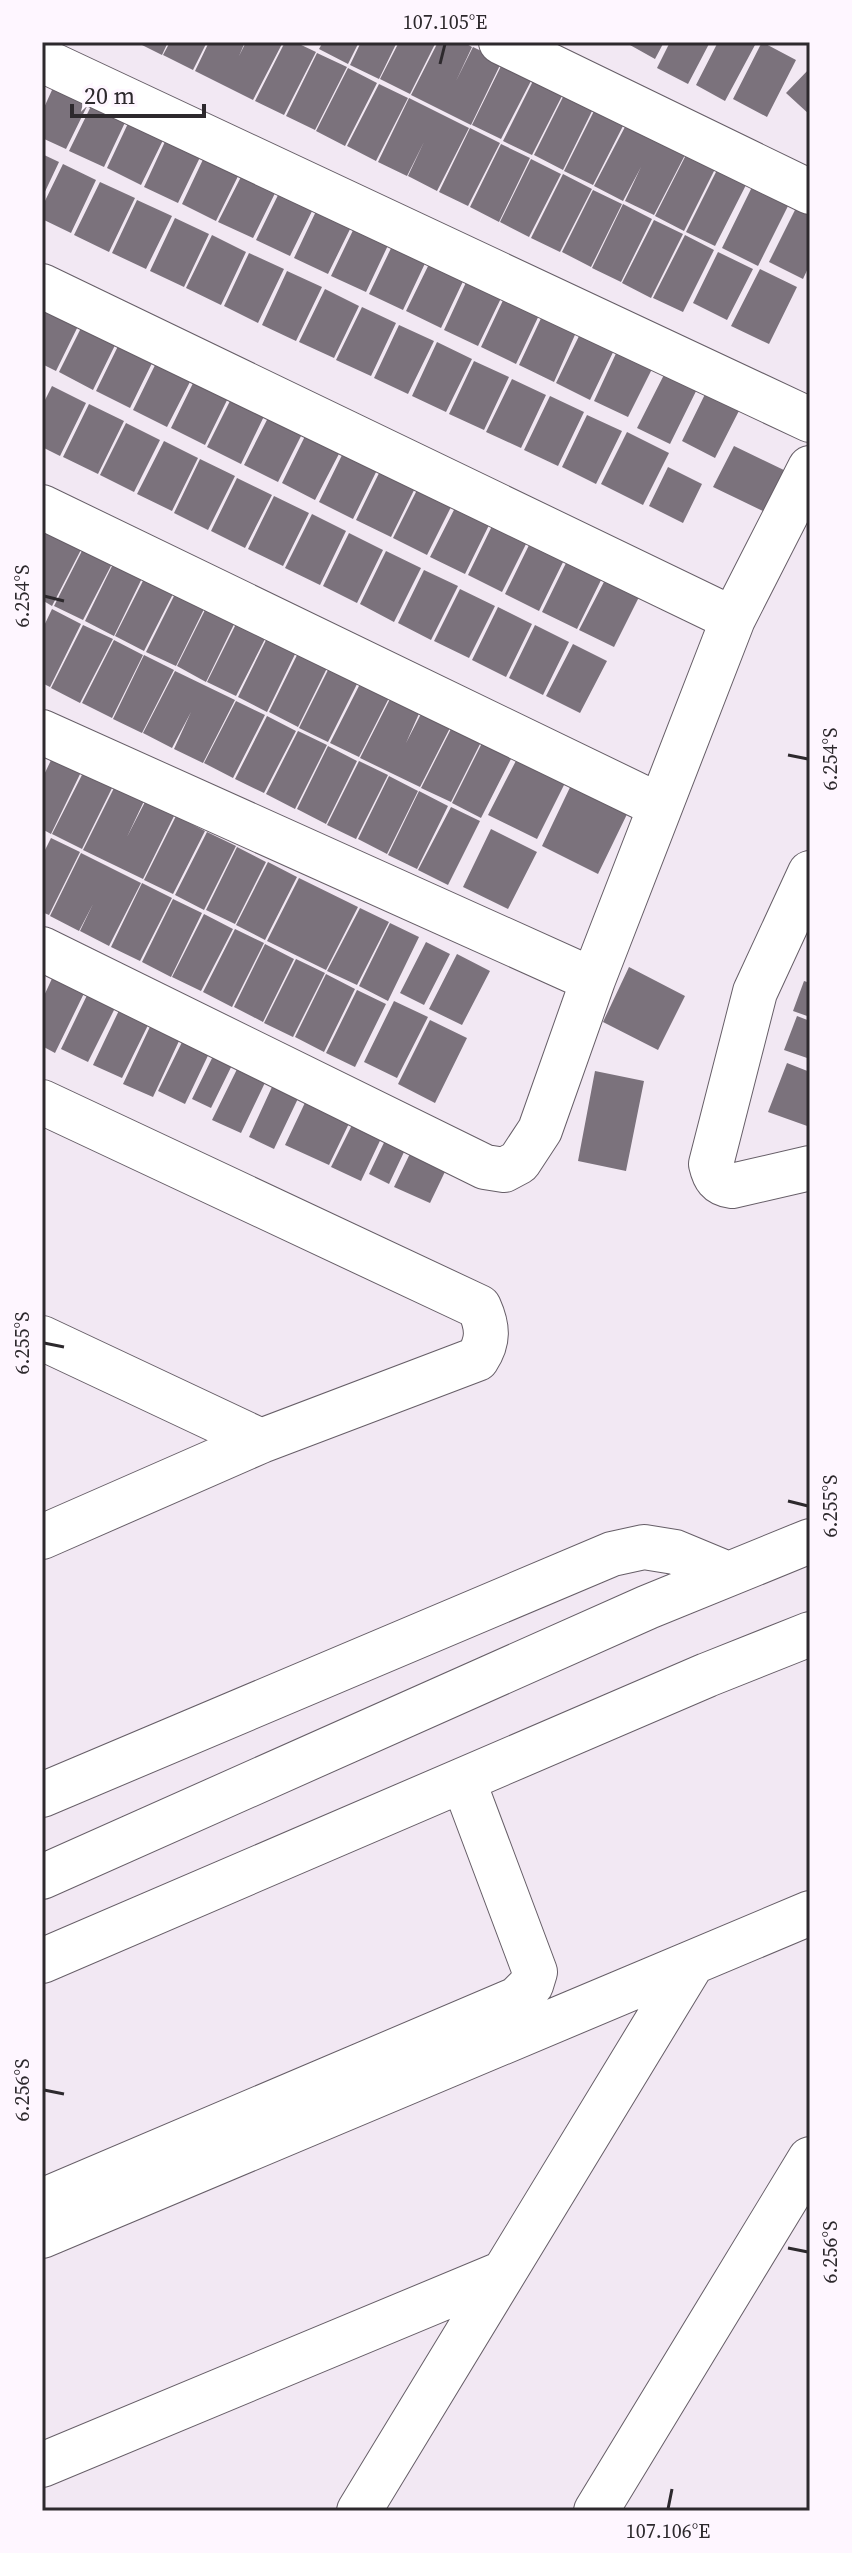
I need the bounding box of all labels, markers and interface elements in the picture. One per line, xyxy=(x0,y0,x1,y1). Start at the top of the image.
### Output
text: 107.105°E xyxy=(403,8,487,36)
scale bar xyxy=(72,68,204,118)
text: 20 m xyxy=(84,79,135,112)
text: 6.254°S xyxy=(8,565,36,627)
text: 6.254°S xyxy=(816,728,844,790)
text: 6.255°S xyxy=(8,1312,36,1374)
text: 6.255°S xyxy=(816,1475,844,1537)
text: 6.256°S xyxy=(8,2059,36,2121)
text: 6.256°S xyxy=(816,2221,844,2283)
text: 107.106°E xyxy=(626,2517,710,2545)

